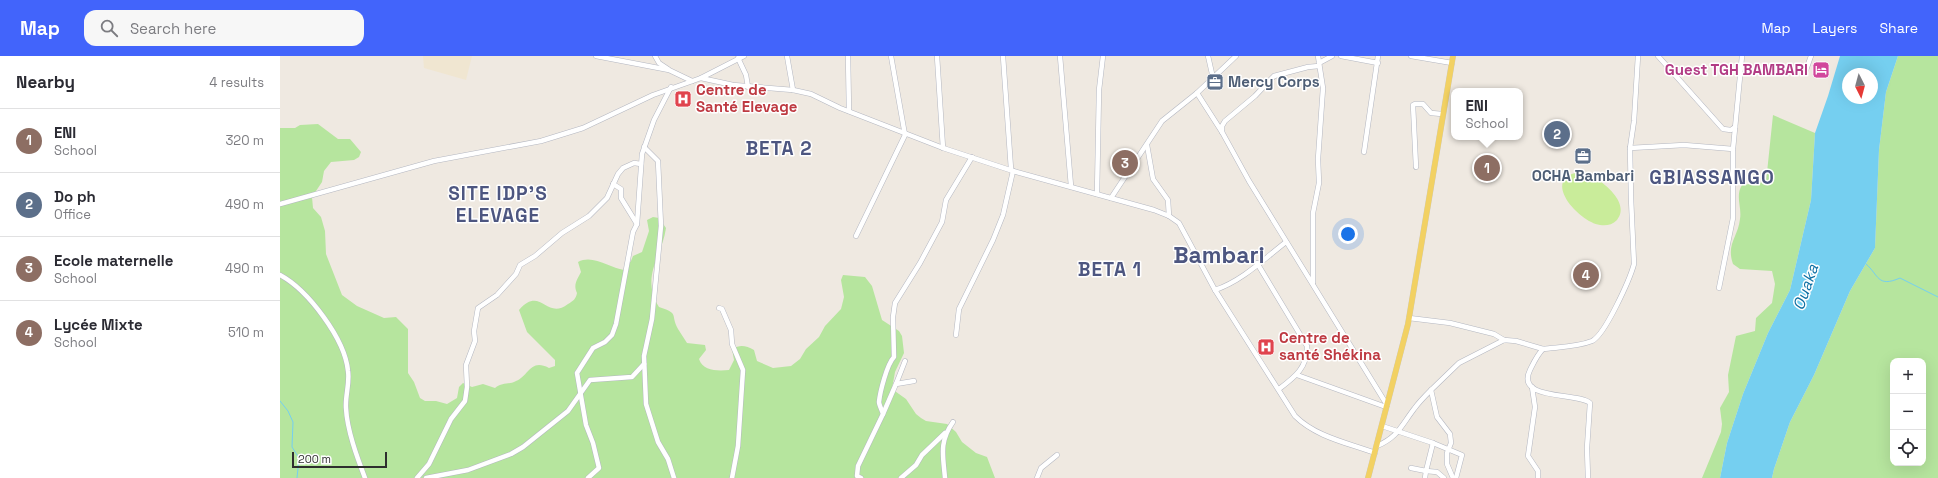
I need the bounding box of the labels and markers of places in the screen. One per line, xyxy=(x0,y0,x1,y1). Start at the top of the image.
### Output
place label: Guest TGH BAMBARI xyxy=(1665,60,1808,79)
hotel icon: Guest TGH BAMBARI xyxy=(1811,60,1831,80)
office icon: Mercy Corps xyxy=(1205,72,1225,92)
place label: Mercy Corps xyxy=(1228,72,1320,91)
place label: Centre de Santé Elevage xyxy=(696,80,798,116)
hospital icon: Centre de Santé Elevage xyxy=(673,89,693,109)
pin: 2 xyxy=(1544,119,1570,149)
office icon: OCHA Bambari xyxy=(1573,146,1593,166)
pin: 3 xyxy=(1112,148,1138,178)
pin: 1 xyxy=(1474,153,1500,183)
place label: OCHA Bambari xyxy=(1532,166,1634,185)
pin: 4 xyxy=(1573,260,1599,290)
place label: Centre de santé Shékina xyxy=(1279,328,1381,364)
hospital icon: Centre de santé Shékina xyxy=(1256,337,1276,357)

